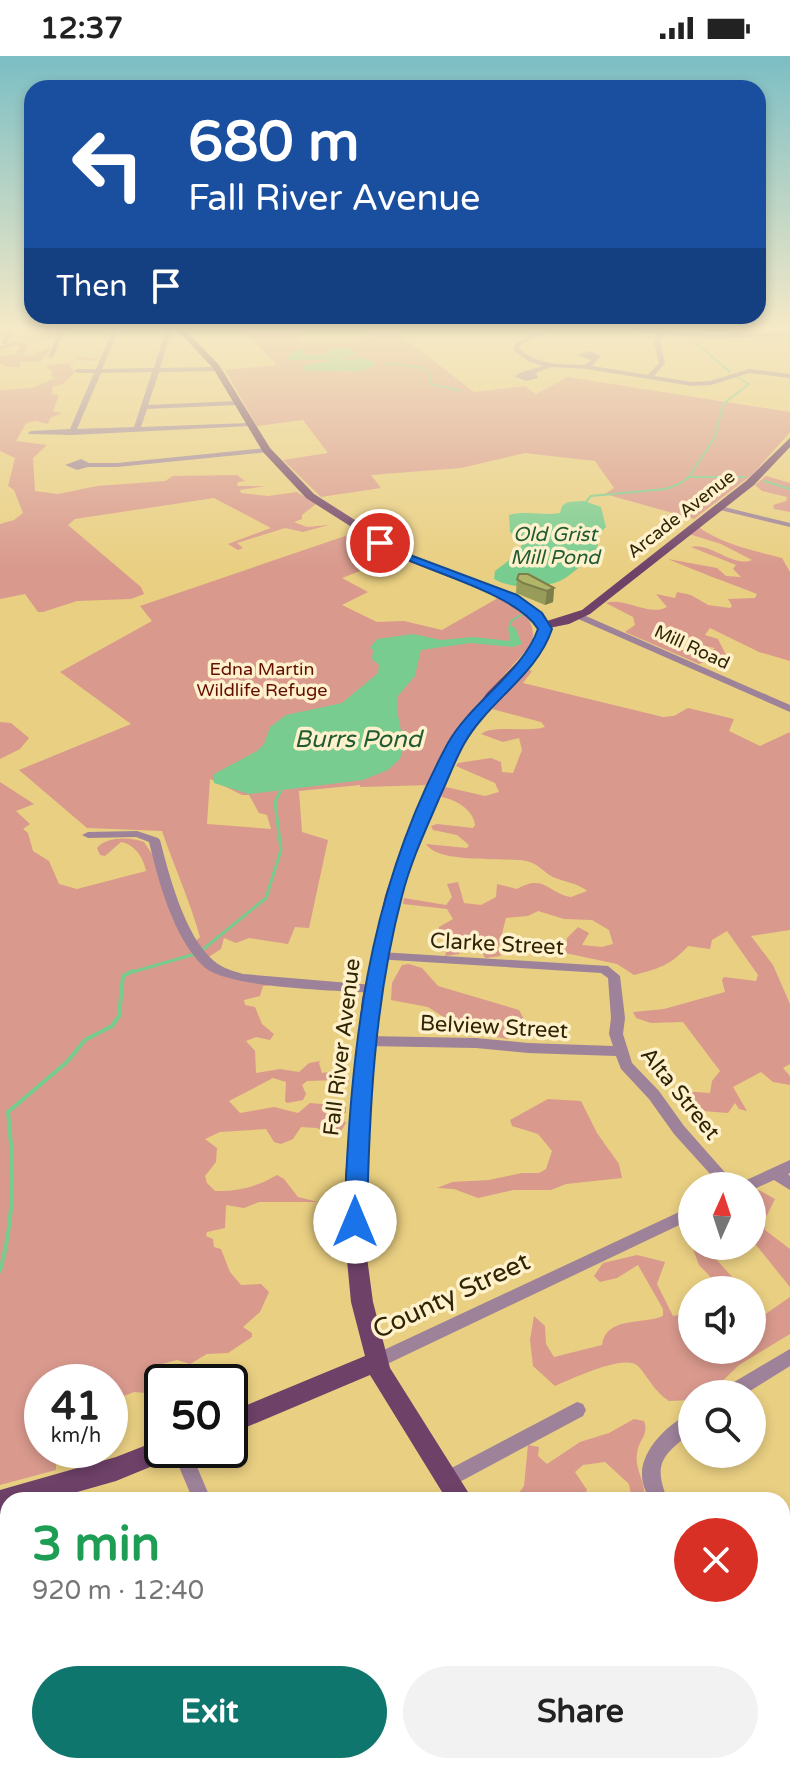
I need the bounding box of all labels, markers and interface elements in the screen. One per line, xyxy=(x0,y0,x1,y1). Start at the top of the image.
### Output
text: 12:37 xyxy=(40,10,123,47)
text: 680 m xyxy=(188,109,359,176)
icon: left xyxy=(56,112,160,216)
text: Fall River Avenue xyxy=(188,177,480,220)
icon: arrive xyxy=(144,264,188,308)
text: Then xyxy=(56,268,128,305)
street label: Arcade Avenue xyxy=(623,465,739,563)
pin xyxy=(346,509,414,577)
icon: arrive xyxy=(358,521,402,565)
water label: Old Grist Mill Pond xyxy=(510,523,602,570)
street label: Mill Road xyxy=(651,620,733,674)
park label: Edna Martin Wildlife Refuge xyxy=(197,658,327,701)
water label: Burrs Pond xyxy=(294,725,425,754)
street label: Clarke Street xyxy=(429,927,565,960)
street label: Fall River Avenue xyxy=(318,957,366,1137)
street label: Belview Street xyxy=(419,1010,569,1044)
street label: Alta Street xyxy=(635,1042,725,1145)
north arrow xyxy=(678,1172,766,1260)
map controls xyxy=(678,1172,766,1468)
position arrow xyxy=(313,1180,397,1264)
street label: County Street xyxy=(368,1246,535,1345)
button: sound xyxy=(678,1276,766,1364)
speed limit sign: 50 xyxy=(144,1364,248,1468)
button: search xyxy=(678,1380,766,1468)
text: 41 xyxy=(51,1382,101,1430)
text: km/h xyxy=(51,1424,101,1448)
text: 3 min xyxy=(32,1516,160,1574)
button: close xyxy=(674,1518,758,1602)
text: 920 m · 12:40 xyxy=(32,1575,204,1606)
button: Exit xyxy=(32,1666,387,1758)
button: Share xyxy=(403,1666,758,1758)

